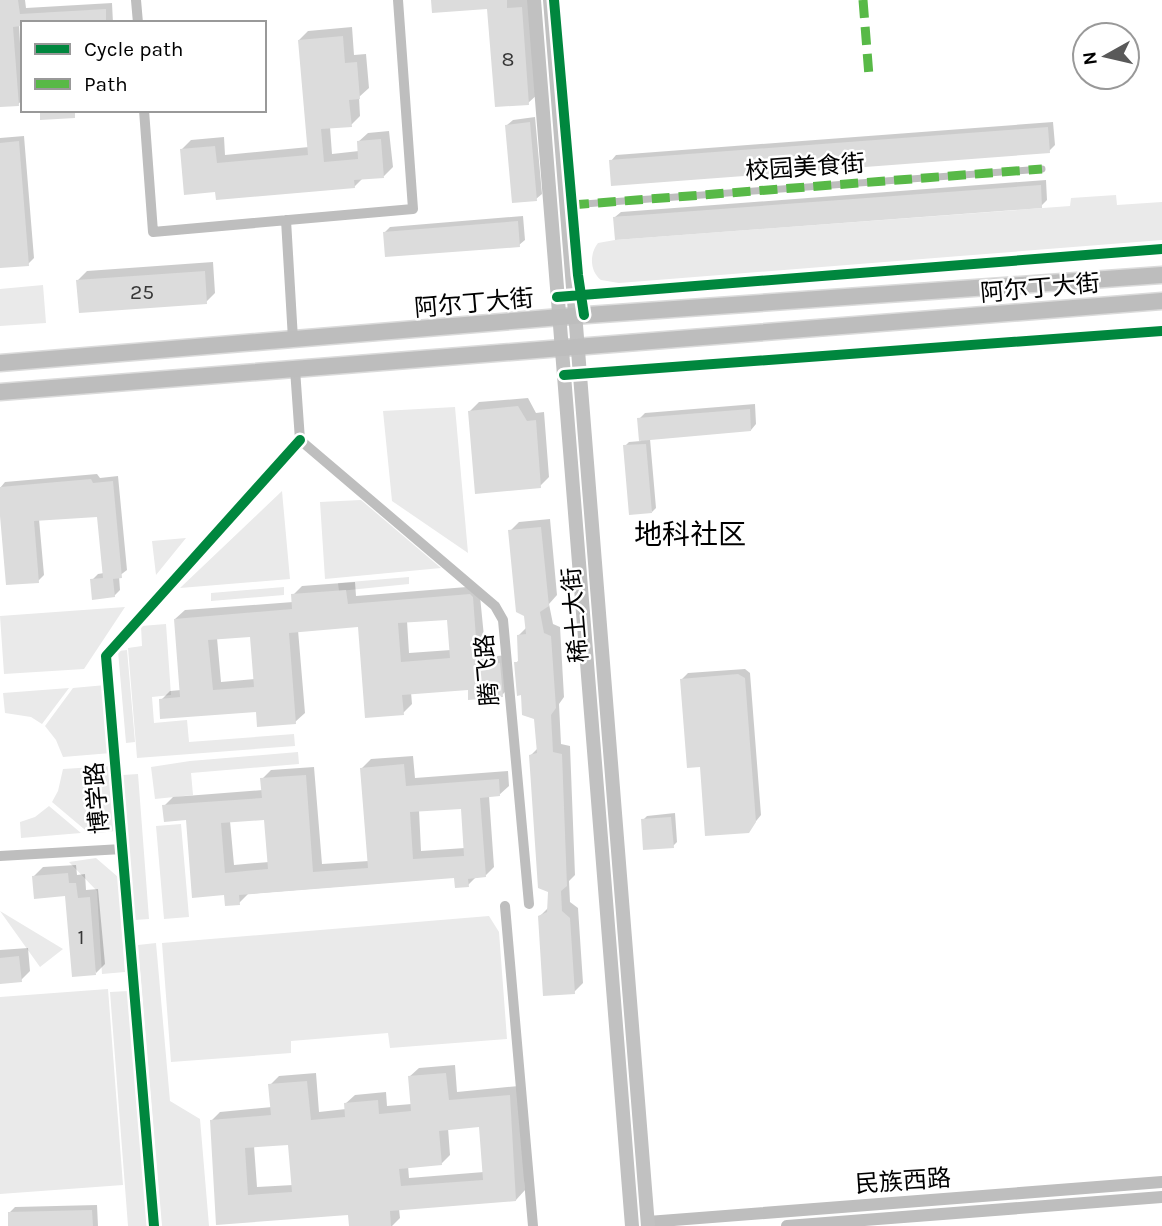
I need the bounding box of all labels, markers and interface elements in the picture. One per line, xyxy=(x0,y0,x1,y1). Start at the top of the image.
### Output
legend xyxy=(21,21,266,112)
north arrow xyxy=(1071,21,1141,91)
text: Cycle path xyxy=(84,37,184,61)
house number: 8 xyxy=(502,47,514,71)
text: N xyxy=(1078,50,1102,67)
text: Path xyxy=(84,72,128,96)
street label: 校园美食街 xyxy=(744,149,866,185)
street label: 阿尔丁大街 xyxy=(979,269,1101,307)
house number: 25 xyxy=(130,280,154,304)
street label: 阿尔丁大街 xyxy=(413,284,535,322)
district label: 地科社区 xyxy=(634,518,746,551)
street label: 稀土大街 xyxy=(557,566,593,664)
street label: 腾飞路 xyxy=(470,633,504,707)
street label: 博学路 xyxy=(80,761,114,835)
house number: 1 xyxy=(78,925,84,949)
street label: 民族西路 xyxy=(854,1164,952,1198)

